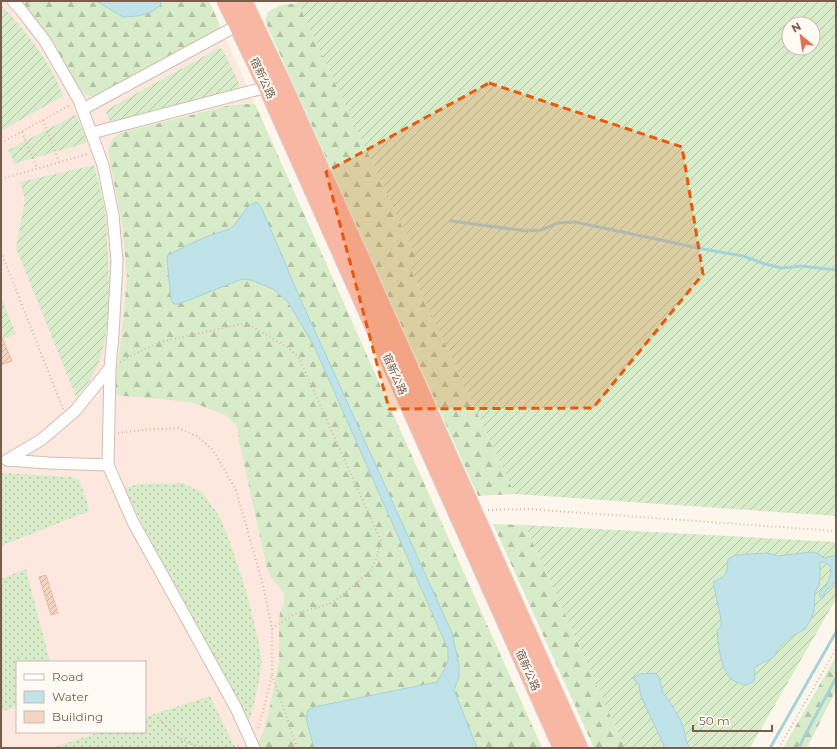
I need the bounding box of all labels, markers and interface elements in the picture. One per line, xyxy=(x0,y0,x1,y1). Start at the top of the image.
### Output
north arrow xyxy=(781,16,821,56)
text: N xyxy=(789,19,803,36)
street label: 宿新公路 xyxy=(247,55,279,101)
street label: 宿新公路 xyxy=(380,351,410,397)
street label: 宿新公路 xyxy=(513,647,543,693)
legend xyxy=(16,661,146,733)
text: Road xyxy=(52,669,83,684)
text: Water xyxy=(52,689,89,704)
scale bar xyxy=(693,707,772,733)
text: Building xyxy=(52,709,103,724)
text: 50 m xyxy=(699,713,730,728)

